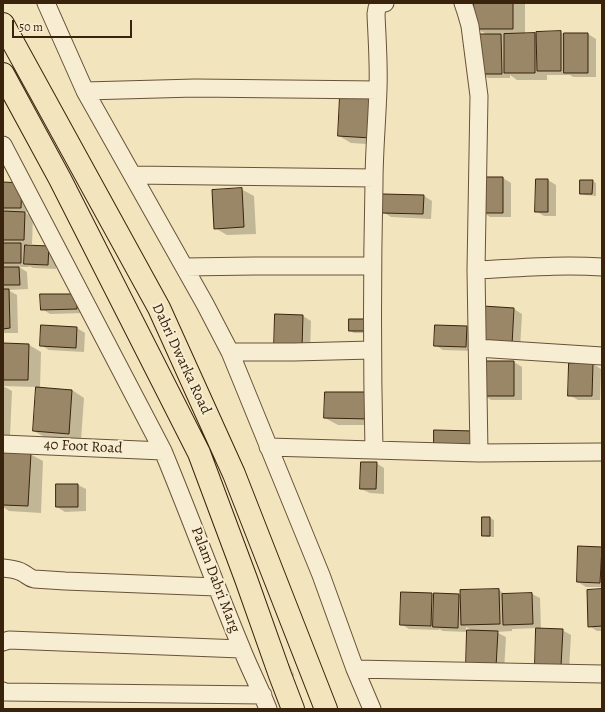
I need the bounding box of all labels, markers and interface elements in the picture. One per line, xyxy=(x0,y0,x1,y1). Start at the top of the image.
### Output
scale bar xyxy=(14,12,134,38)
text: 50 m xyxy=(19,19,43,35)
street label: Dabri Dwarka Road xyxy=(147,301,215,417)
street label: 40 Foot Road xyxy=(43,436,123,458)
street label: Palam Dabri Marg xyxy=(187,525,243,635)

